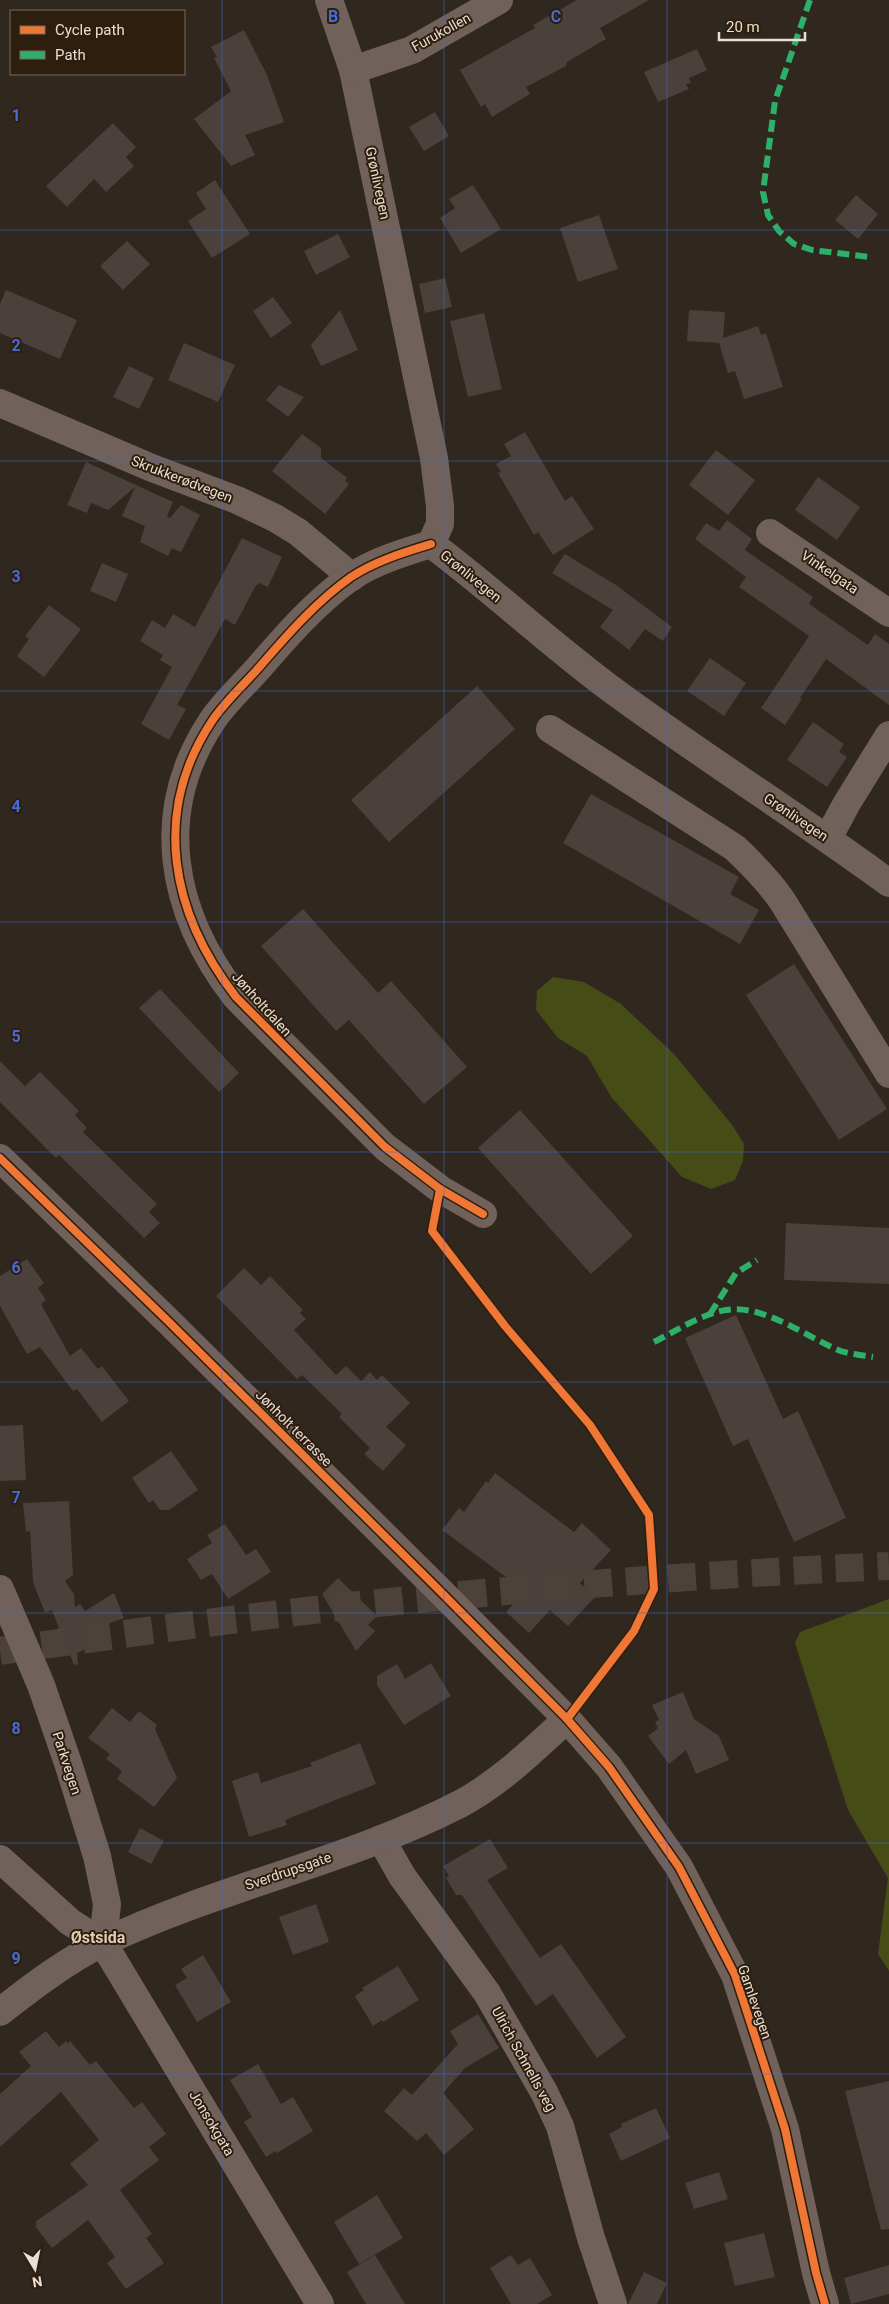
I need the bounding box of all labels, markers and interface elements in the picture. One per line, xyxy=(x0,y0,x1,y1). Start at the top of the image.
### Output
text: B xyxy=(328,7,338,26)
text: C xyxy=(551,7,561,26)
street label: Furukollen xyxy=(409,9,473,55)
legend xyxy=(10,10,185,75)
scale bar xyxy=(719,10,805,42)
text: 20 m xyxy=(726,18,760,36)
text: Cycle path xyxy=(55,21,125,39)
text: Path xyxy=(55,46,86,64)
text: 1 xyxy=(11,106,21,125)
street label: Grønlivegen xyxy=(362,145,394,221)
text: 2 xyxy=(11,336,21,355)
street label: Skrukkerødvegen xyxy=(129,452,235,506)
street label: Grønlivegen xyxy=(437,547,505,605)
street label: Vinkelgata xyxy=(798,547,862,597)
text: 3 xyxy=(11,567,21,586)
street label: Grønlivegen xyxy=(761,790,831,844)
text: 4 xyxy=(11,797,21,816)
street label: Jønholtdalen xyxy=(229,968,295,1040)
text: 5 xyxy=(11,1027,21,1046)
text: 6 xyxy=(11,1258,21,1277)
street label: Jønholt terrasse xyxy=(253,1387,335,1469)
text: 7 xyxy=(11,1488,21,1507)
text: 8 xyxy=(11,1719,21,1738)
street label: Parkvegen xyxy=(49,1729,85,1797)
street label: Sverdrupsgate xyxy=(243,1849,333,1893)
district label: Østsida xyxy=(71,1928,126,1947)
text: 9 xyxy=(11,1949,21,1968)
street label: Gamlevegen xyxy=(735,1963,775,2041)
street label: Ulrich Schnells veg xyxy=(489,2004,559,2114)
street label: Jonsokgata xyxy=(186,2087,238,2159)
north arrow xyxy=(10,2244,60,2294)
text: N xyxy=(31,2273,44,2291)

